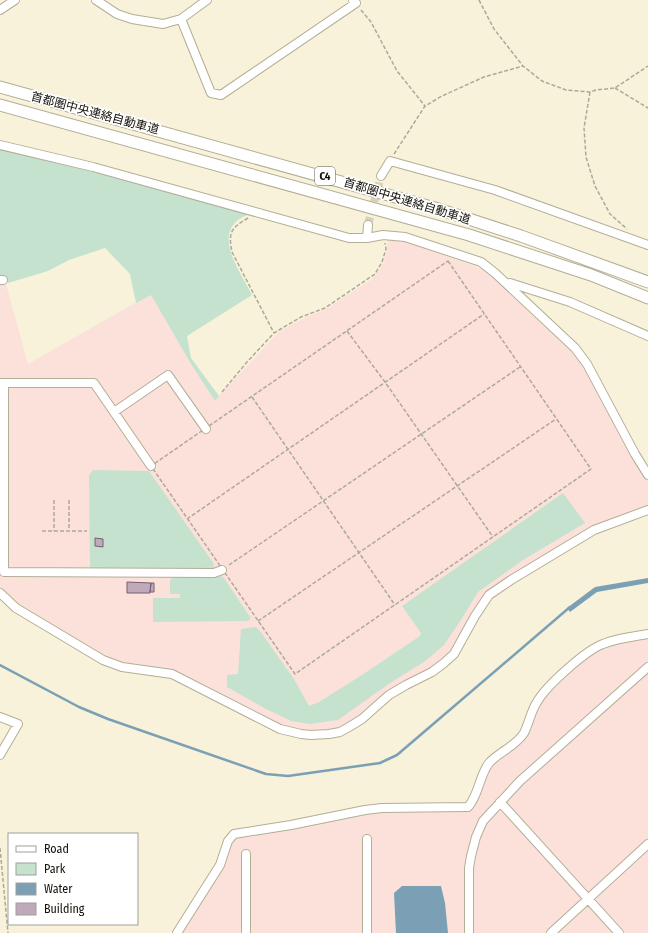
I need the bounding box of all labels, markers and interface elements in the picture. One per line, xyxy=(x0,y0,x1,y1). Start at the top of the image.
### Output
street label: 首都圏中央連絡自動車道 xyxy=(29,89,161,137)
road number: C4 xyxy=(315,167,335,185)
street label: 首都圏中央連絡自動車道 xyxy=(342,175,472,227)
legend xyxy=(8,833,138,925)
text: Road xyxy=(44,842,69,856)
text: Park xyxy=(44,862,66,876)
text: Water xyxy=(44,882,73,896)
text: Building xyxy=(44,902,85,916)

